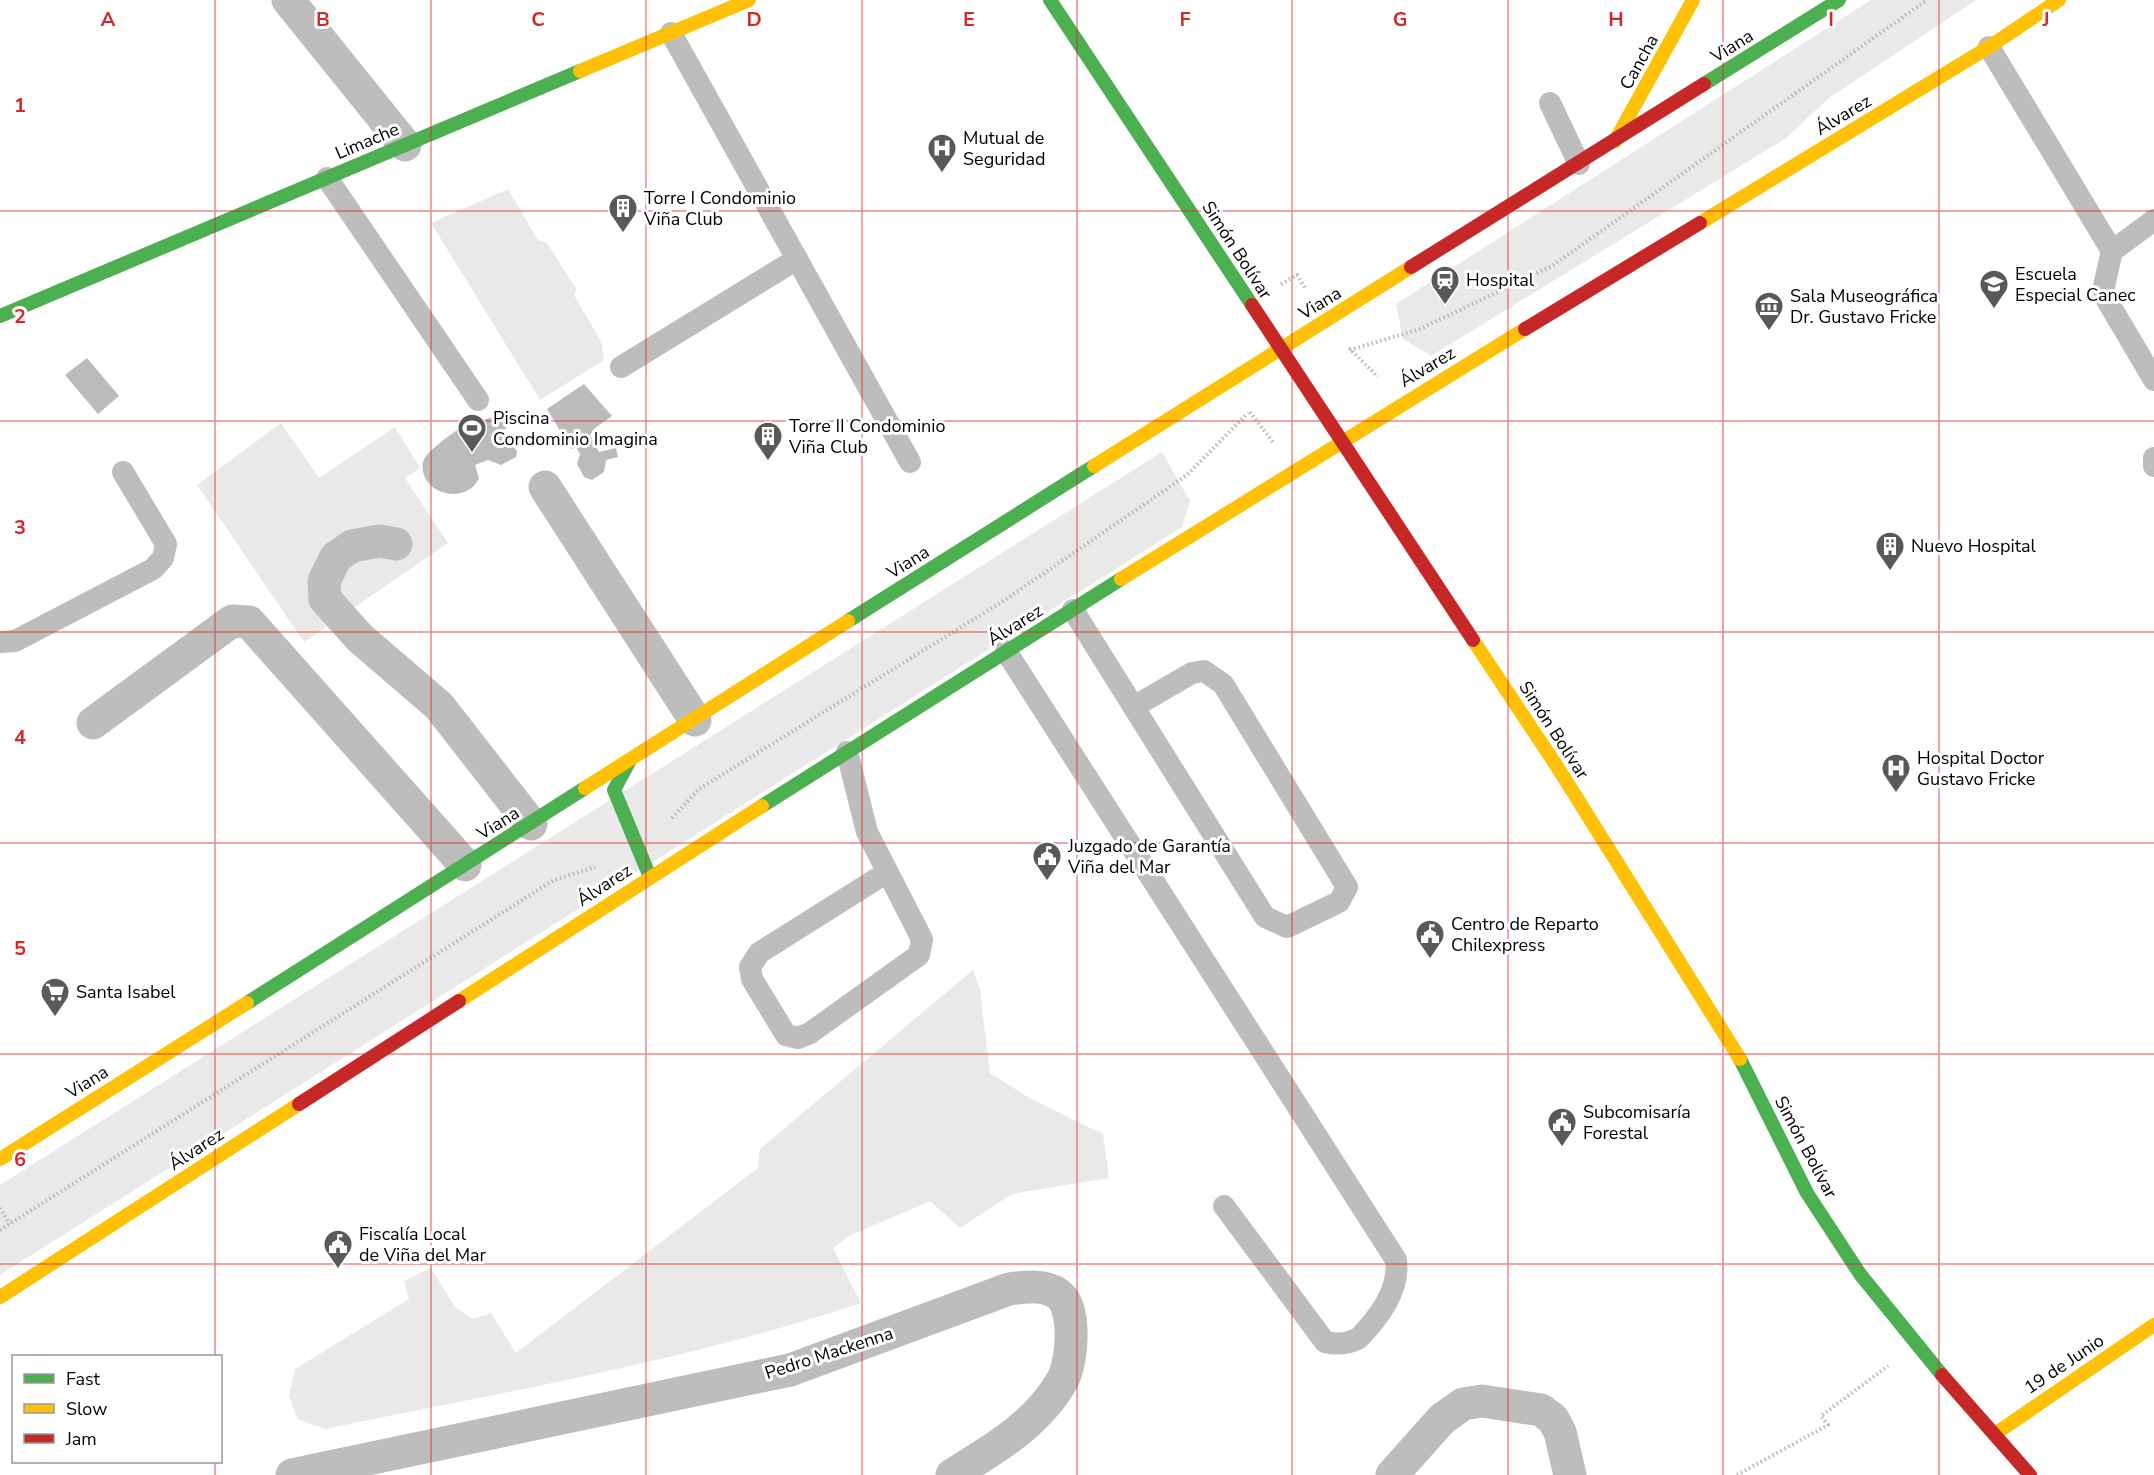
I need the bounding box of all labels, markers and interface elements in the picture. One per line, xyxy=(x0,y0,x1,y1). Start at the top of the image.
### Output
text: A xyxy=(101,6,116,33)
text: B xyxy=(316,6,330,33)
text: C xyxy=(531,6,545,33)
text: D xyxy=(746,6,762,33)
text: E xyxy=(963,6,975,33)
text: F xyxy=(1179,6,1191,33)
text: G xyxy=(1393,6,1407,33)
text: H xyxy=(1608,6,1624,33)
text: I xyxy=(1828,6,1834,33)
text: J xyxy=(2041,6,2050,33)
street label: Viana xyxy=(1705,24,1758,69)
street label: Cancha xyxy=(1614,30,1664,94)
street label: Álvarez xyxy=(1811,89,1875,141)
text: 1 xyxy=(14,92,26,119)
street label: Limache xyxy=(331,117,403,165)
place label: Mutual de Seguridad xyxy=(963,126,1045,171)
hospital icon: Mutual de Seguridad xyxy=(926,132,958,174)
place label: Torre I Condominio Viña Club xyxy=(643,186,796,231)
building icon: Torre I Condominio Viña Club xyxy=(607,192,639,234)
street label: Simón Bolívar xyxy=(1196,196,1278,304)
place label: Escuela Especial Canec xyxy=(2015,262,2136,307)
station icon: Hospital xyxy=(1429,264,1461,306)
place label: Hospital xyxy=(1466,268,1535,292)
school or university icon: Escuela Especial Canec xyxy=(1978,268,2010,310)
street label: Viana xyxy=(1293,281,1346,326)
place label: Sala Museográfica Dr. Gustavo Fricke xyxy=(1790,284,1938,329)
museum icon: Sala Museográfica Dr. Gustavo Fricke xyxy=(1753,290,1785,332)
text: 2 xyxy=(14,303,26,330)
street label: Álvarez xyxy=(1395,341,1459,393)
place label: Piscina Condominio Imagina xyxy=(493,406,658,451)
sports icon: Piscina Condominio Imagina xyxy=(456,412,488,454)
place label: Torre II Condominio Viña Club xyxy=(788,414,946,459)
building icon: Torre II Condominio Viña Club xyxy=(752,420,784,462)
text: 3 xyxy=(14,514,26,541)
building icon: Nuevo Hospital xyxy=(1874,530,1906,572)
place label: Nuevo Hospital xyxy=(1911,534,2037,558)
street label: Viana xyxy=(881,540,934,585)
street label: Álvarez xyxy=(983,599,1047,651)
street label: Simón Bolívar xyxy=(1513,676,1595,784)
text: 4 xyxy=(14,724,26,751)
place label: Hospital Doctor Gustavo Fricke xyxy=(1917,746,2045,791)
hospital icon: Hospital Doctor Gustavo Fricke xyxy=(1880,752,1912,794)
street label: Viana xyxy=(471,801,524,846)
place label: Juzgado de Garantía Viña del Mar xyxy=(1067,834,1231,879)
public building icon: Juzgado de Garantía Viña del Mar xyxy=(1031,840,1063,882)
street label: Álvarez xyxy=(572,858,636,912)
place label: Centro de Reparto Chilexpress xyxy=(1451,912,1599,957)
public building icon: Centro de Reparto Chilexpress xyxy=(1414,918,1446,960)
text: 5 xyxy=(14,935,26,962)
supermarket icon: Santa Isabel xyxy=(39,976,71,1018)
place label: Santa Isabel xyxy=(76,980,176,1004)
street label: Viana xyxy=(60,1060,113,1105)
street label: Simón Bolívar xyxy=(1769,1092,1843,1203)
place label: Subcomisaría Forestal xyxy=(1583,1100,1691,1145)
public building icon: Subcomisaría Forestal xyxy=(1546,1106,1578,1148)
street label: Álvarez xyxy=(164,1122,228,1176)
text: 6 xyxy=(14,1146,26,1173)
place label: Fiscalía Local de Viña del Mar xyxy=(359,1222,487,1267)
public building icon: Fiscalía Local de Viña del Mar xyxy=(322,1228,354,1270)
street label: Pedro Mackenna xyxy=(762,1321,896,1385)
street label: 19 de Junio xyxy=(2019,1329,2109,1399)
legend xyxy=(12,1355,222,1463)
text: Fast xyxy=(66,1367,101,1391)
text: Slow xyxy=(66,1397,107,1421)
text: Jam xyxy=(65,1427,97,1451)

